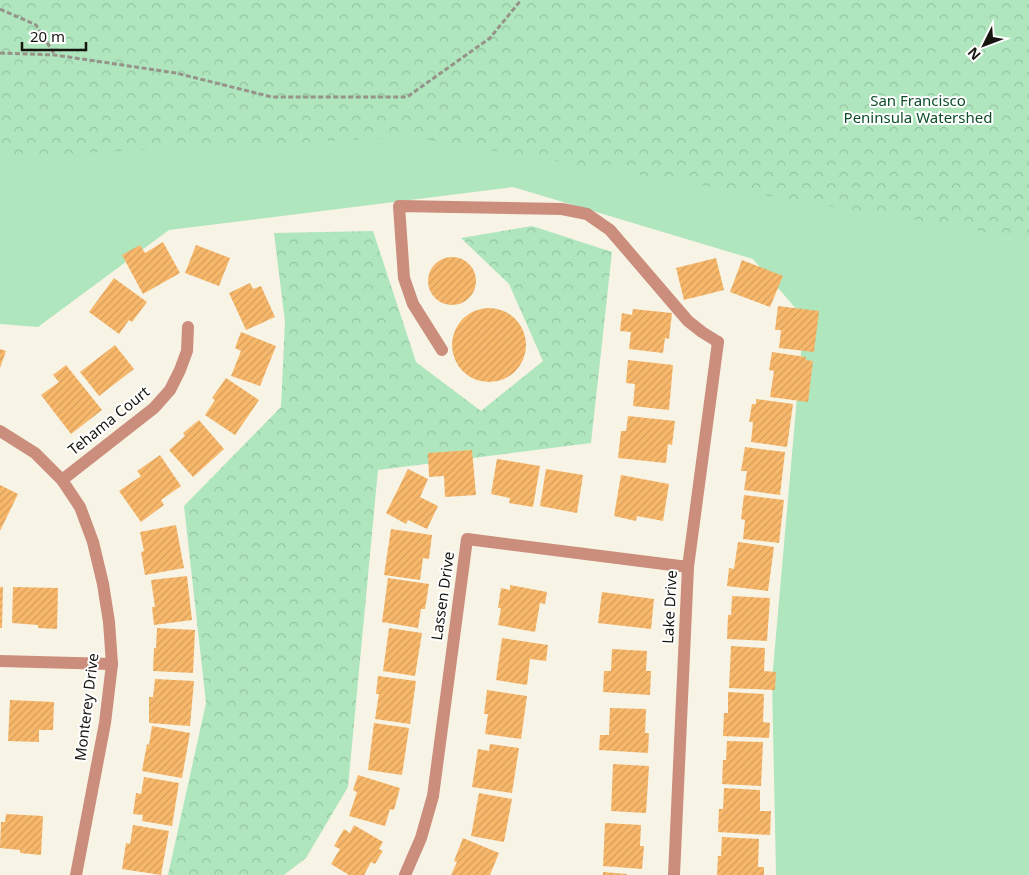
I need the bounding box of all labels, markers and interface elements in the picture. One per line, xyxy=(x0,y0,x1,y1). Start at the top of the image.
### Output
scale bar xyxy=(22,20,86,52)
north arrow xyxy=(959,20,1009,70)
text: 20 m xyxy=(30,26,65,46)
text: N xyxy=(963,43,985,65)
park label: San Francisco Peninsula Watershed xyxy=(844,90,992,127)
street label: Tehama Court xyxy=(64,381,154,459)
street label: Lassen Drive xyxy=(426,550,458,642)
street label: Lake Drive xyxy=(657,570,681,644)
street label: Monterey Drive xyxy=(69,652,103,762)

